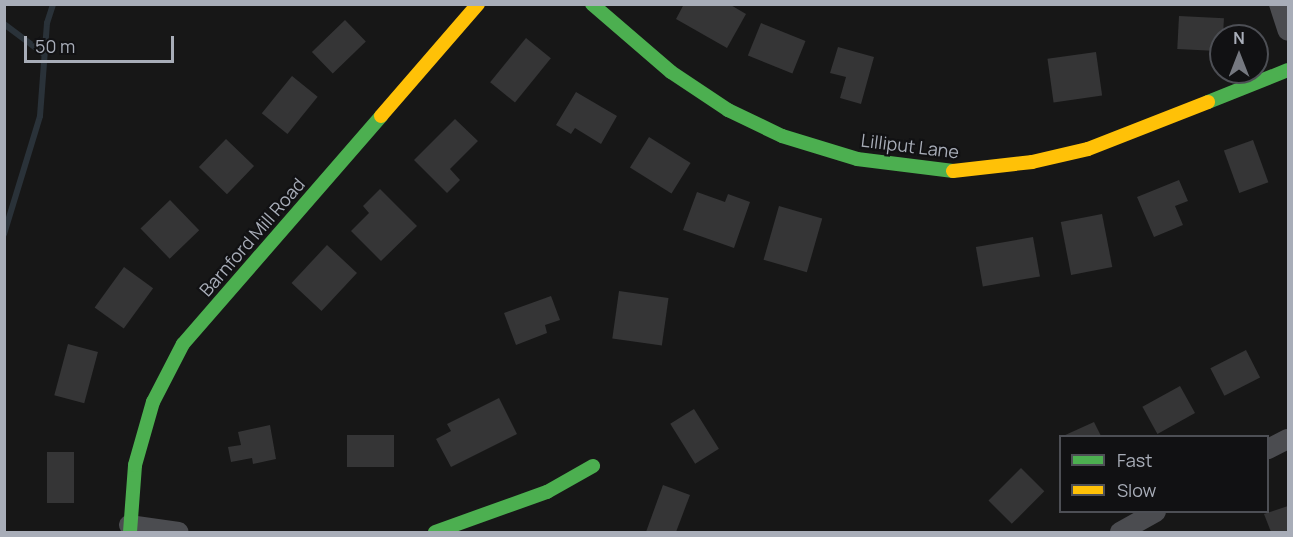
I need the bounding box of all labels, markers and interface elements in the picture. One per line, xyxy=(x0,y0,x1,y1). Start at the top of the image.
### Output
scale bar xyxy=(27,24,177,62)
north arrow xyxy=(1209,24,1269,84)
text: N xyxy=(1233,27,1245,49)
text: 50 m xyxy=(35,34,75,58)
street label: Lilliput Lane xyxy=(860,129,960,163)
street label: Barnford Mill Road xyxy=(195,174,309,300)
legend xyxy=(1059,435,1269,513)
text: Fast xyxy=(1117,448,1152,472)
text: Slow xyxy=(1117,478,1156,502)

